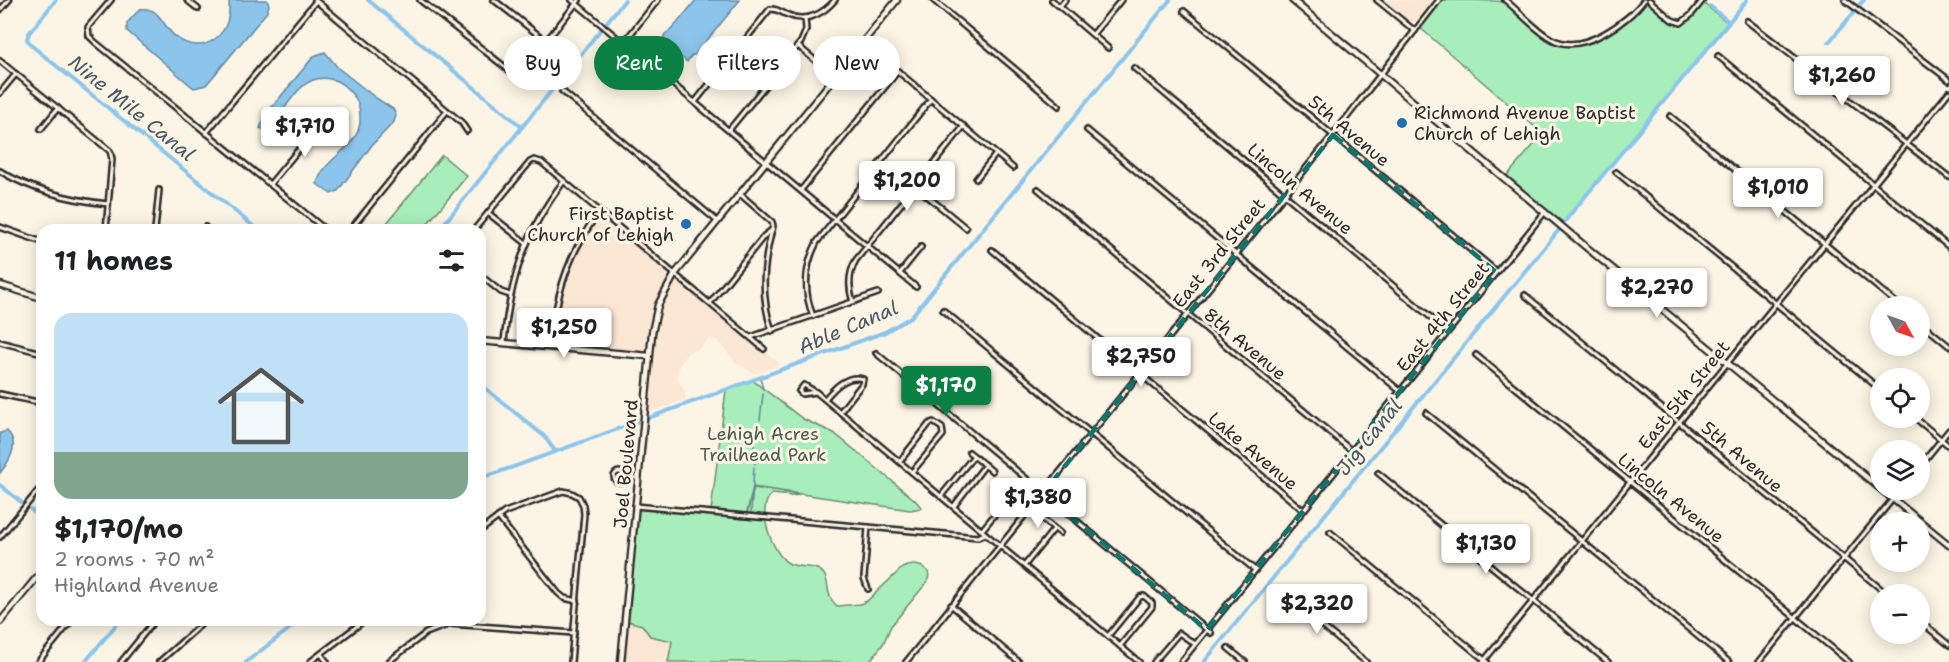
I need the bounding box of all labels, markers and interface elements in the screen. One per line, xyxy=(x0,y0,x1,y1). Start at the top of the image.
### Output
chip: Buy xyxy=(504,36,582,90)
chip: Rent xyxy=(594,36,684,90)
chip: Filters xyxy=(696,36,801,90)
chip: New xyxy=(813,36,900,90)
water label: Nine Mile Canal xyxy=(63,49,201,167)
pin: $1,260 xyxy=(1793,56,1891,107)
text: $1,260 xyxy=(1808,62,1876,88)
street label: 5th Avenue xyxy=(1303,90,1395,172)
place label: Richmond Avenue Baptist Church of Lehigh xyxy=(1414,101,1636,146)
pin: $1,710 xyxy=(256,107,354,158)
text: $1,710 xyxy=(275,113,335,139)
marker: Richmond Avenue Baptist Church of Lehigh xyxy=(1395,116,1409,130)
street label: Lincoln Avenue xyxy=(1242,138,1358,240)
pin: $1,200 xyxy=(858,161,956,212)
text: $1,200 xyxy=(873,167,941,193)
pin: $1,010 xyxy=(1729,168,1827,219)
text: $1,010 xyxy=(1747,174,1809,200)
street label: East 3rd Street xyxy=(1167,193,1271,313)
place label: First Baptist Church of Lehigh xyxy=(527,202,674,247)
marker: First Baptist Church of Lehigh xyxy=(679,217,693,231)
text: 11 homes xyxy=(54,243,173,278)
icon: filters xyxy=(435,244,468,277)
street label: East 4th Street xyxy=(1391,257,1495,377)
pin: $2,270 xyxy=(1608,268,1706,319)
text: $2,270 xyxy=(1620,274,1694,300)
water label: Able Canal xyxy=(794,294,902,360)
north arrow xyxy=(1870,296,1930,356)
map controls xyxy=(1870,296,1930,644)
street label: 8th Avenue xyxy=(1199,302,1291,386)
pin: $1,250 xyxy=(515,308,613,359)
text: $1,250 xyxy=(531,314,597,340)
street label: East 5th Street xyxy=(1633,335,1735,454)
pin: $2,750 xyxy=(1092,337,1190,388)
text: $2,750 xyxy=(1106,343,1176,369)
icon: home xyxy=(207,352,315,460)
pin: $1,170 xyxy=(897,366,995,417)
button: locate xyxy=(1870,368,1930,428)
text: $1,170 xyxy=(915,372,977,398)
water label: Jig Canal xyxy=(1330,393,1408,481)
street label: Joel Boulevard xyxy=(608,398,644,530)
street label: Lake Avenue xyxy=(1203,406,1303,496)
street label: 5th Avenue xyxy=(1696,416,1788,498)
park label: Lehigh Acres Trailhead Park xyxy=(700,422,826,467)
button: layers xyxy=(1870,440,1930,500)
street label: Lincoln Avenue xyxy=(1613,448,1729,548)
pin: $1,380 xyxy=(989,478,1087,529)
text: $1,380 xyxy=(1004,484,1072,510)
text: $1,170/mo xyxy=(54,511,183,546)
button: + xyxy=(1870,512,1930,572)
pin: $1,130 xyxy=(1437,524,1535,575)
text: $1,130 xyxy=(1455,530,1517,556)
text: 2 rooms · 70 m² xyxy=(54,546,215,572)
text: Highland Avenue xyxy=(54,572,219,598)
pin: $2,320 xyxy=(1268,584,1366,635)
button: − xyxy=(1870,584,1930,644)
text: $2,320 xyxy=(1280,590,1354,616)

